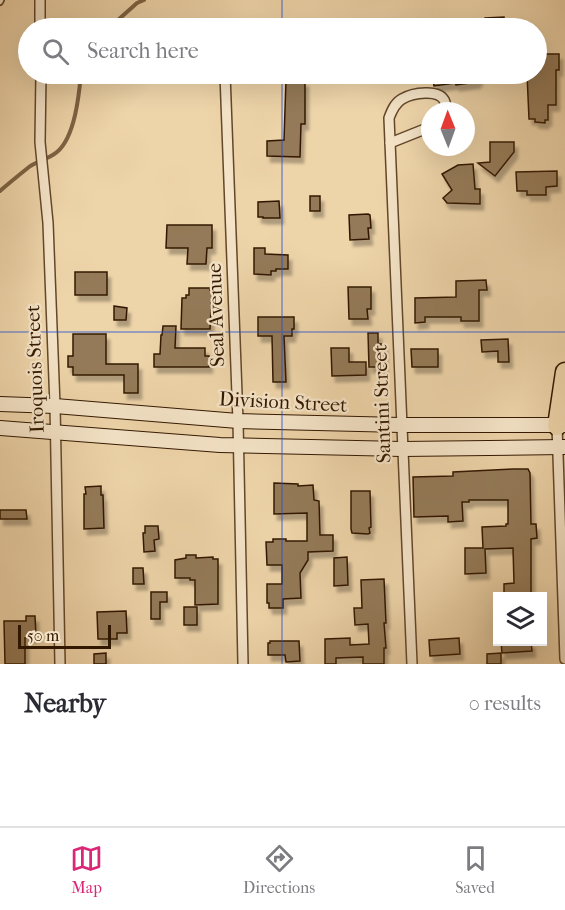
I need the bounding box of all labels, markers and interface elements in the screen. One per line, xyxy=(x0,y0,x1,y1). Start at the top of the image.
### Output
search box xyxy=(18,18,547,84)
icon: search xyxy=(39,35,72,68)
text: Search here xyxy=(87,38,199,64)
north arrow xyxy=(421,102,475,156)
street label: Seal Avenue xyxy=(203,263,229,367)
street label: Iroquois Street xyxy=(21,304,49,434)
street label: Santini Street xyxy=(368,344,396,464)
street label: Division Street xyxy=(218,387,348,417)
map controls xyxy=(493,592,547,646)
button: layers xyxy=(493,592,547,646)
scale bar xyxy=(18,622,111,650)
text: 50 m xyxy=(27,626,59,645)
text: Nearby xyxy=(24,688,106,719)
text: 0 results xyxy=(469,692,541,715)
tab: Map xyxy=(70,842,103,897)
tab: Directions xyxy=(243,842,315,897)
tab: Saved xyxy=(455,842,495,897)

